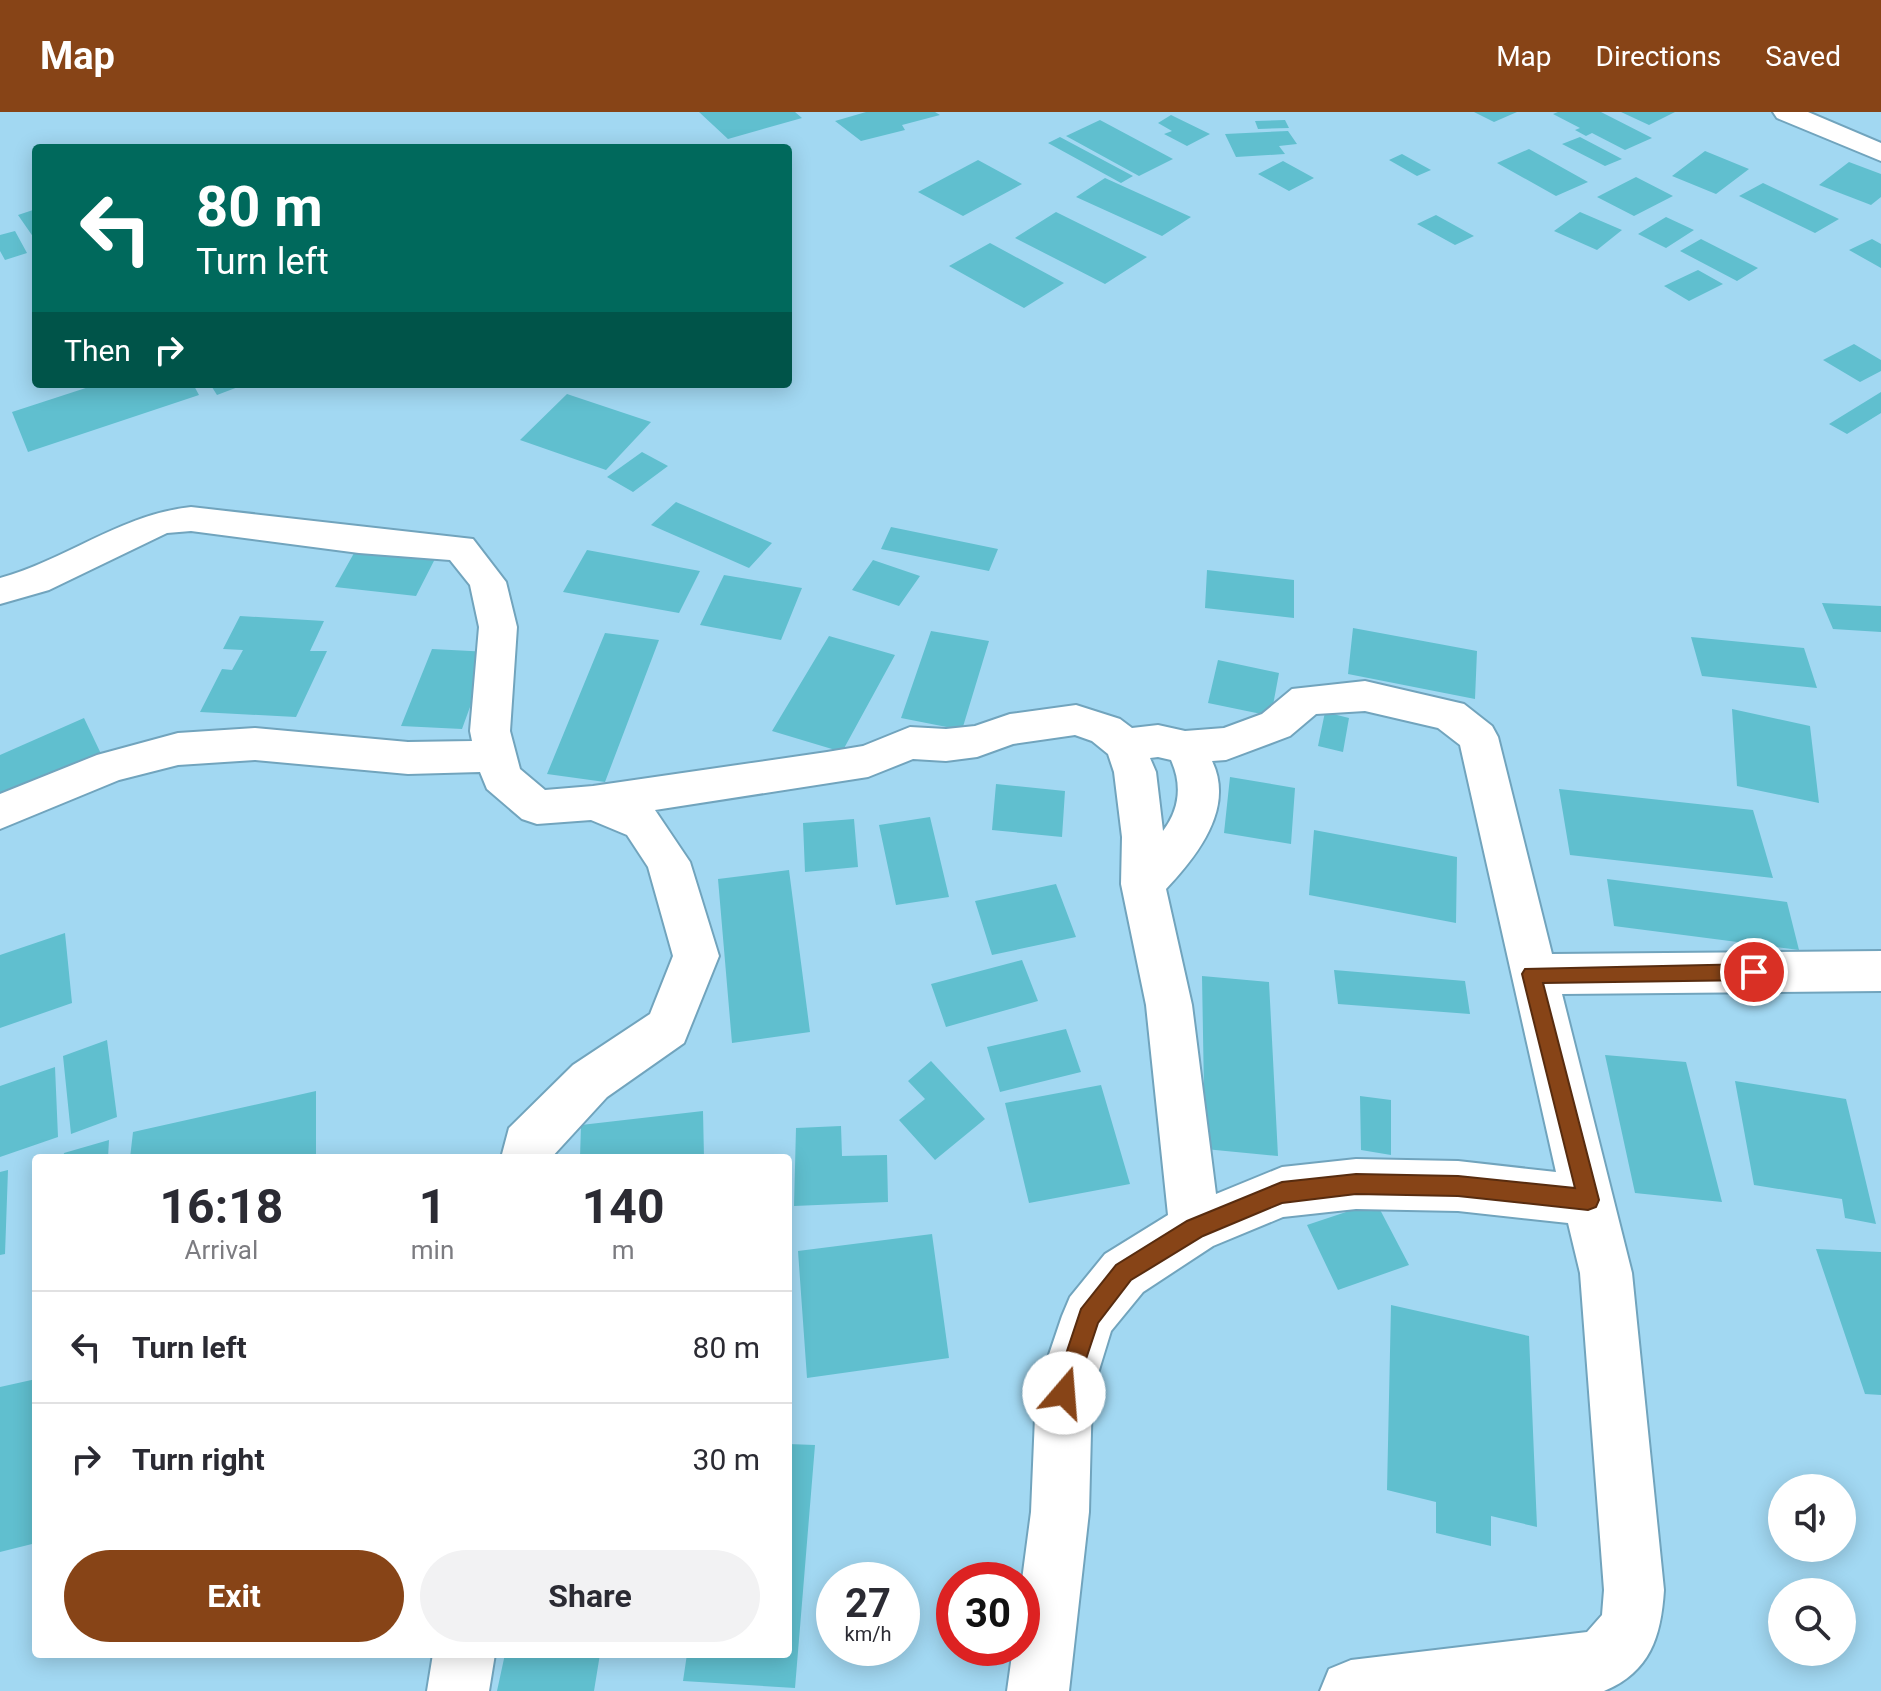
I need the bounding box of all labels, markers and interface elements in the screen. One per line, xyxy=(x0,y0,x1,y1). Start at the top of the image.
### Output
text: Map xyxy=(40,34,115,78)
text: Map xyxy=(1496,40,1552,73)
text: Directions xyxy=(1596,40,1721,73)
text: Saved xyxy=(1765,40,1841,73)
text: 80 m xyxy=(196,174,323,240)
icon: left xyxy=(64,176,168,280)
text: Turn left xyxy=(196,241,329,283)
icon: right xyxy=(147,328,191,372)
text: Then xyxy=(64,333,131,368)
pin xyxy=(1720,938,1788,1006)
icon: arrive xyxy=(1732,950,1776,994)
text: 16:18 xyxy=(160,1178,283,1235)
text: 1 xyxy=(419,1178,446,1235)
text: 140 xyxy=(582,1178,664,1235)
text: Arrival xyxy=(185,1235,258,1265)
text: min xyxy=(411,1235,454,1265)
text: m xyxy=(612,1235,635,1265)
icon: left xyxy=(64,1325,108,1369)
text: Turn left xyxy=(132,1330,247,1365)
text: 80 m xyxy=(693,1330,760,1365)
position arrow xyxy=(1022,1351,1106,1435)
icon: right xyxy=(64,1437,108,1481)
text: Turn right xyxy=(132,1442,265,1477)
text: 30 m xyxy=(693,1442,760,1477)
map controls xyxy=(1768,1474,1856,1666)
button: sound xyxy=(1768,1474,1856,1562)
button: Exit xyxy=(64,1550,404,1642)
button: Share xyxy=(420,1550,760,1642)
speed limit sign: 30 xyxy=(936,1562,1040,1666)
button: search xyxy=(1768,1578,1856,1666)
text: 27 xyxy=(845,1580,891,1627)
text: km/h xyxy=(845,1622,891,1646)

